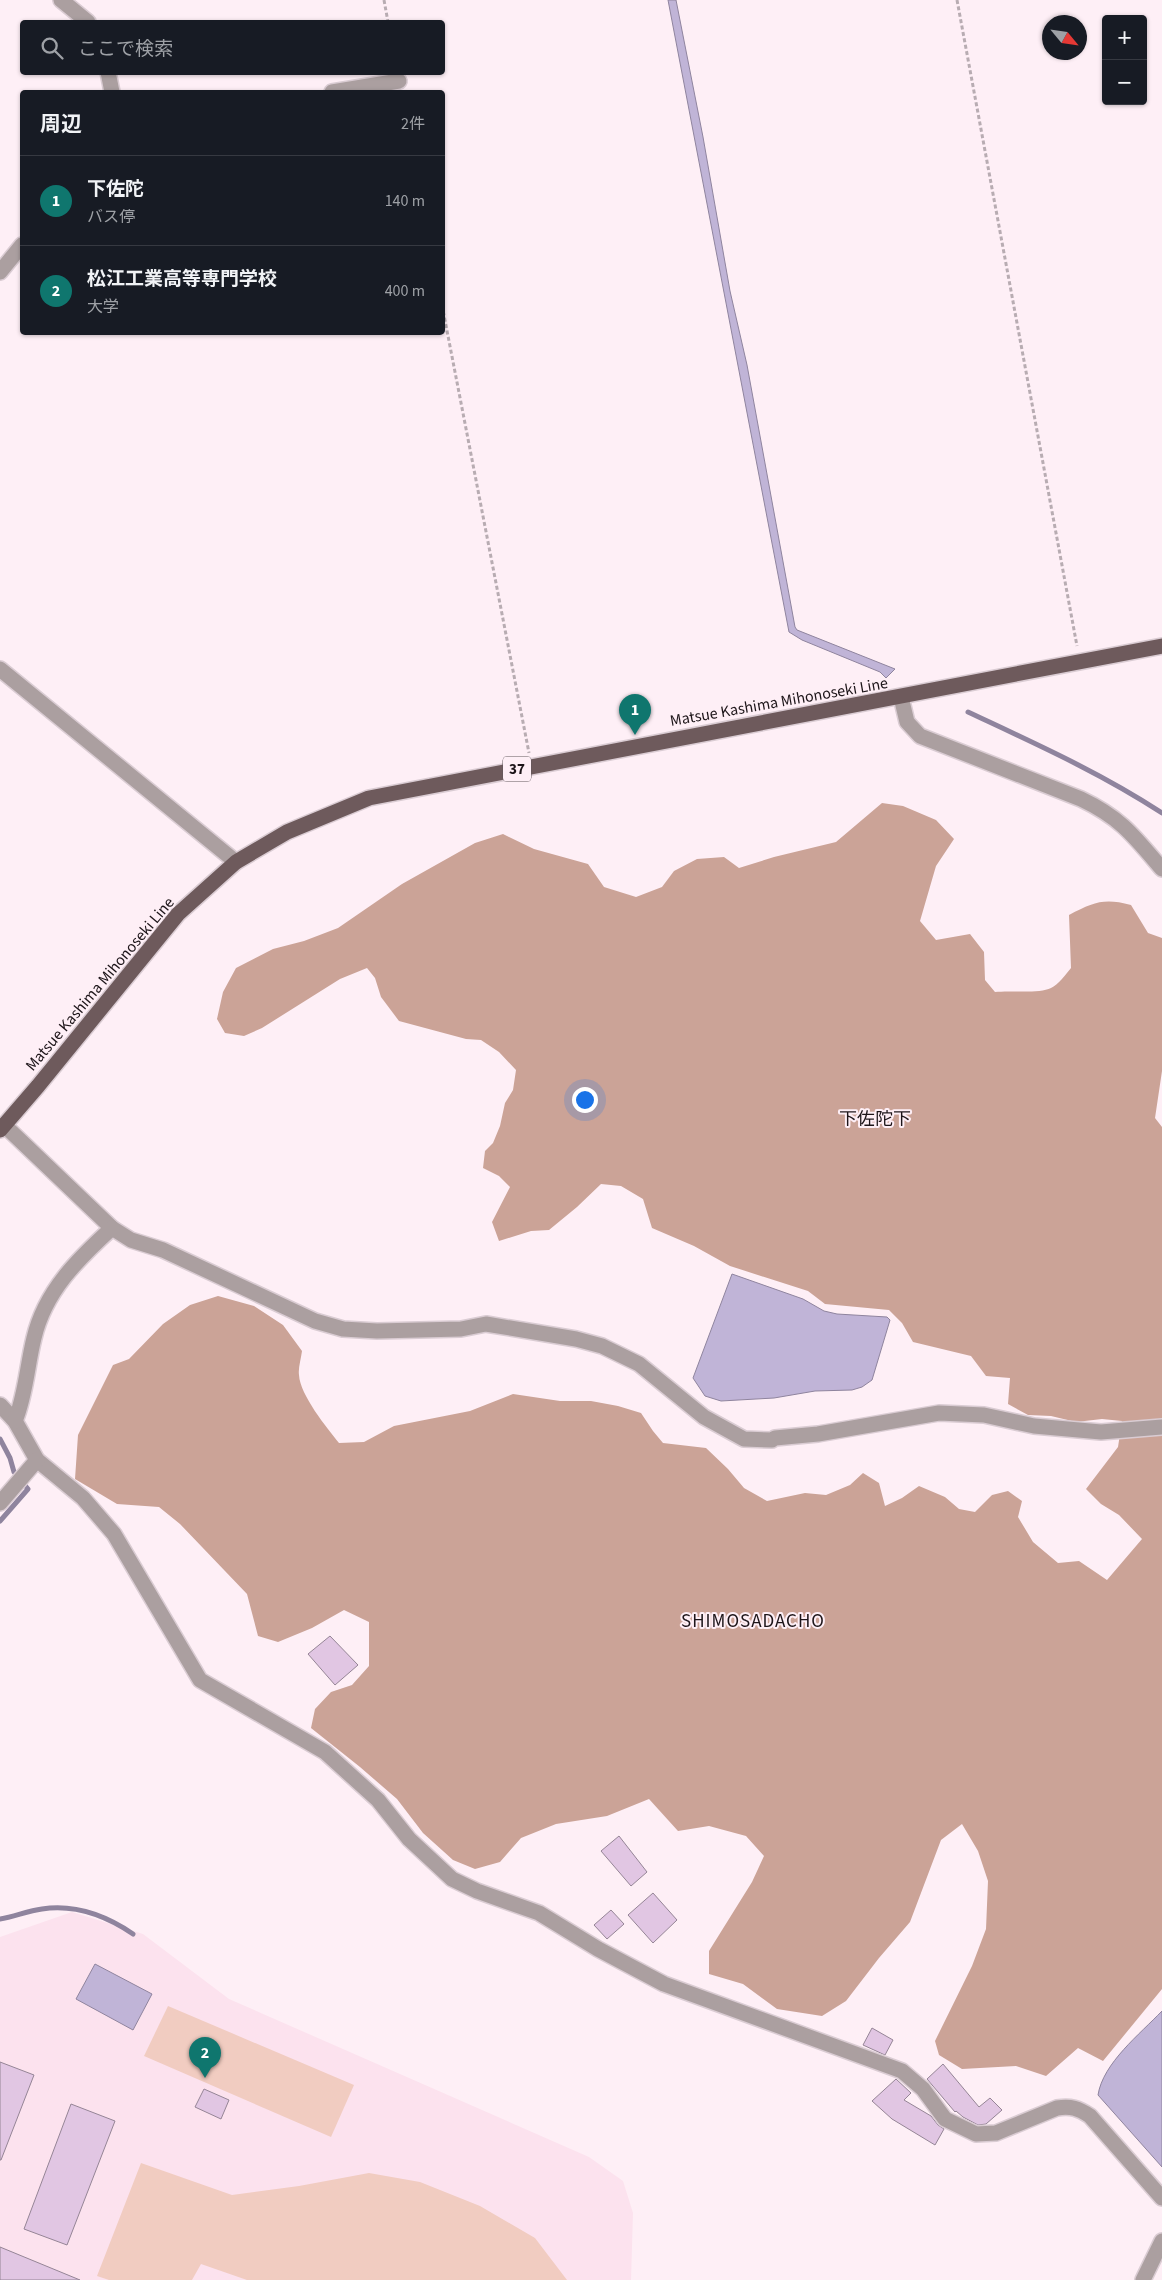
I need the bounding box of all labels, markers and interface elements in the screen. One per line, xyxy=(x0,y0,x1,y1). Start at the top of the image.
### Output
north arrow xyxy=(1042,15,1087,60)
map controls xyxy=(1102,15,1147,105)
button: + xyxy=(1102,15,1147,60)
search box xyxy=(20,20,445,75)
icon: search xyxy=(38,34,66,62)
text: ここで検索 xyxy=(78,36,173,63)
button: − xyxy=(1102,60,1147,105)
text: 周辺 xyxy=(40,109,82,139)
text: 2件 xyxy=(401,113,425,135)
text: 下佐陀 xyxy=(87,176,144,203)
text: 1 xyxy=(52,190,60,212)
text: 140 m xyxy=(385,190,425,212)
text: バス停 xyxy=(87,206,135,228)
text: 松江工業高等専門学校 xyxy=(87,266,277,293)
text: 2 xyxy=(52,280,60,302)
text: 400 m xyxy=(385,280,425,302)
text: 大学 xyxy=(87,296,119,318)
street label: Matsue Kashima Mihonoseki Line xyxy=(668,672,890,732)
pin: 1 xyxy=(619,694,651,735)
road number: 37 xyxy=(503,756,531,782)
street label: Matsue Kashima Mihonoseki Line xyxy=(21,892,179,1076)
your location xyxy=(572,1087,598,1113)
district label: 下佐陀下 xyxy=(839,1107,911,1132)
district label: SHIMOSADACHO xyxy=(681,1608,825,1635)
pin: 2 xyxy=(189,2037,221,2078)

